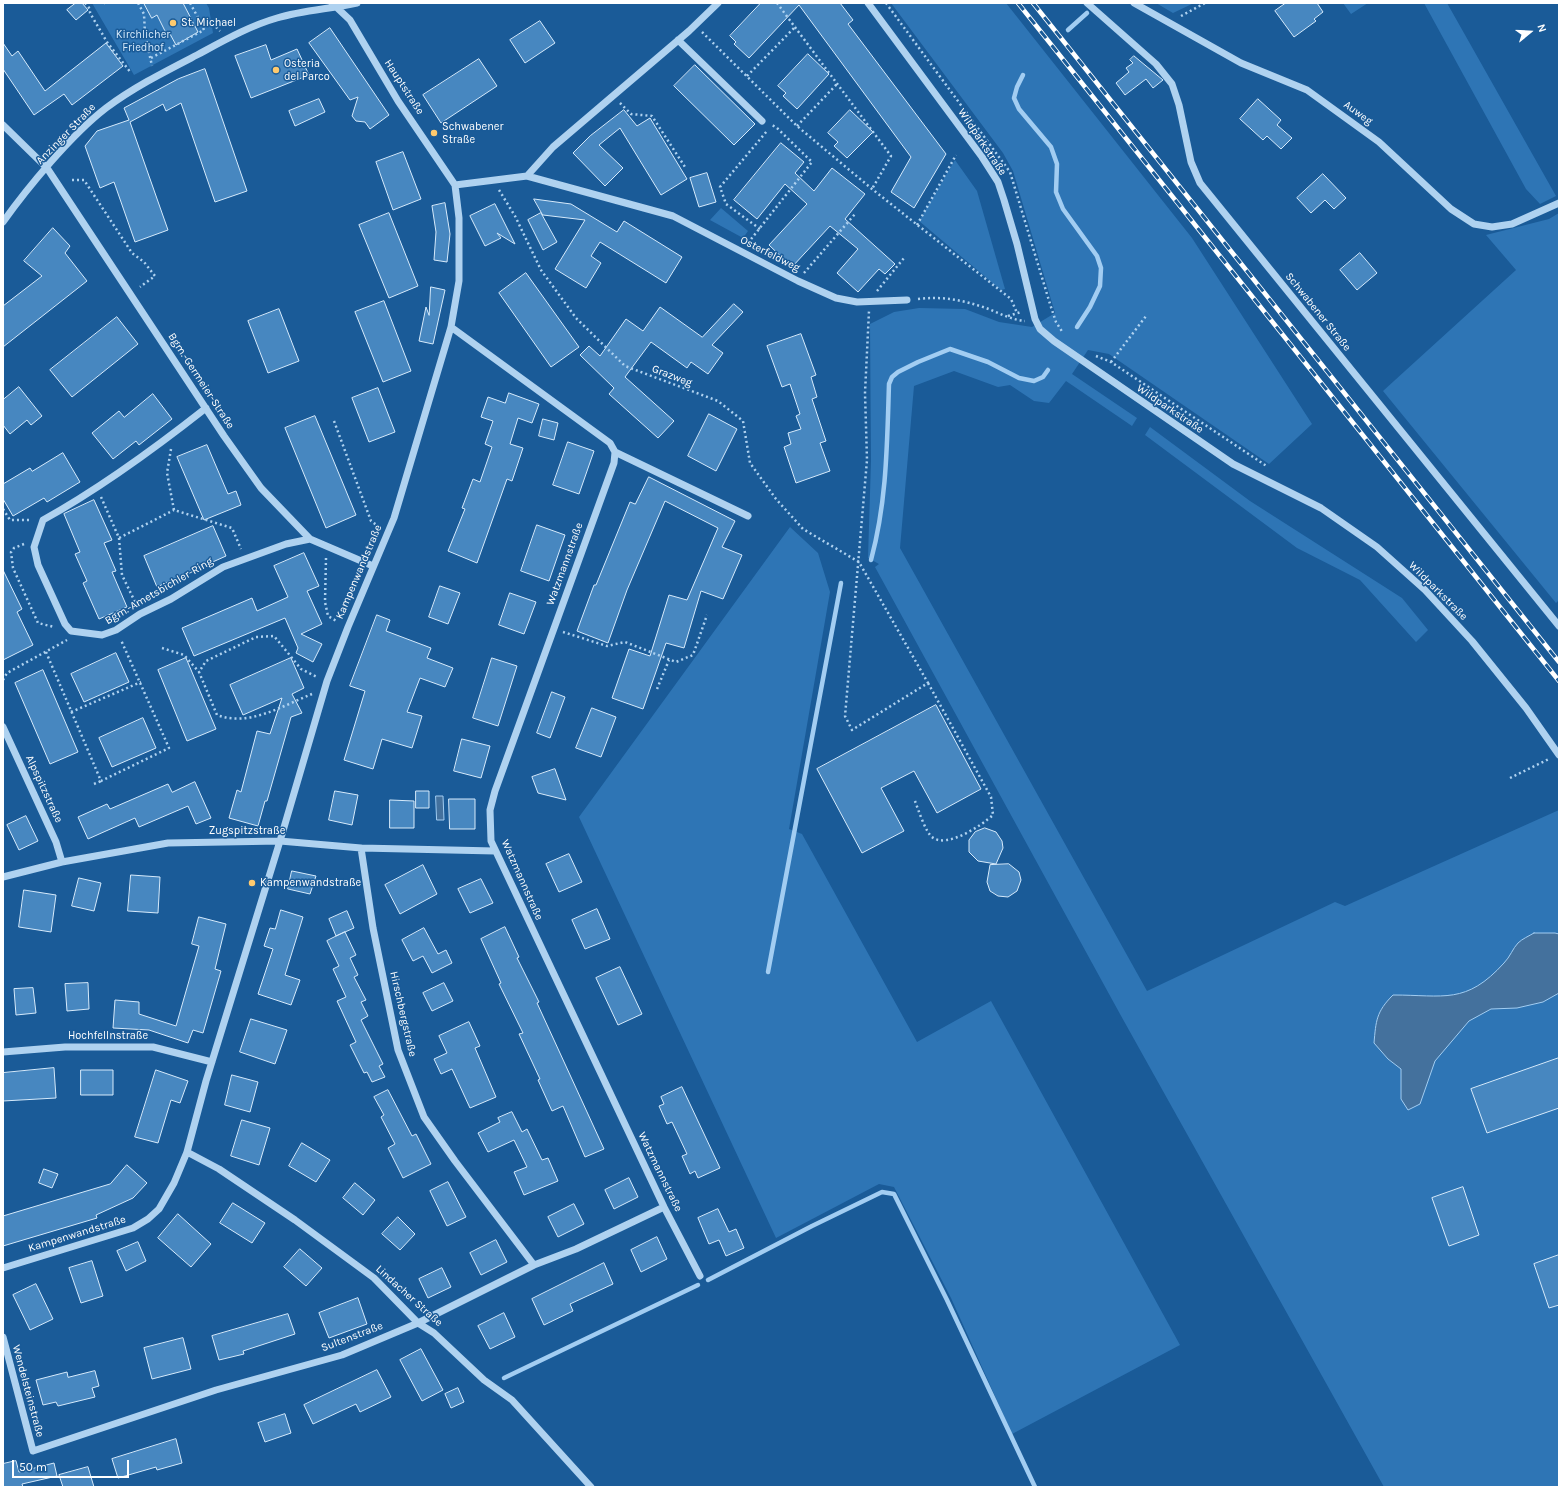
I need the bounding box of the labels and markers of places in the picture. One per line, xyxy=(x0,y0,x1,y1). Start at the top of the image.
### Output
place label: St. Michael xyxy=(181,16,236,30)
marker: St. Michael xyxy=(168,18,178,28)
place label: Osteria del Parco xyxy=(284,57,330,83)
marker: Osteria del Parco xyxy=(271,65,281,75)
place label: Schwabener Straße xyxy=(442,120,503,146)
marker: Schwabener Straße xyxy=(429,128,439,138)
place label: Kampenwandstraße xyxy=(260,876,361,890)
marker: Kampenwandstraße xyxy=(247,878,257,888)

